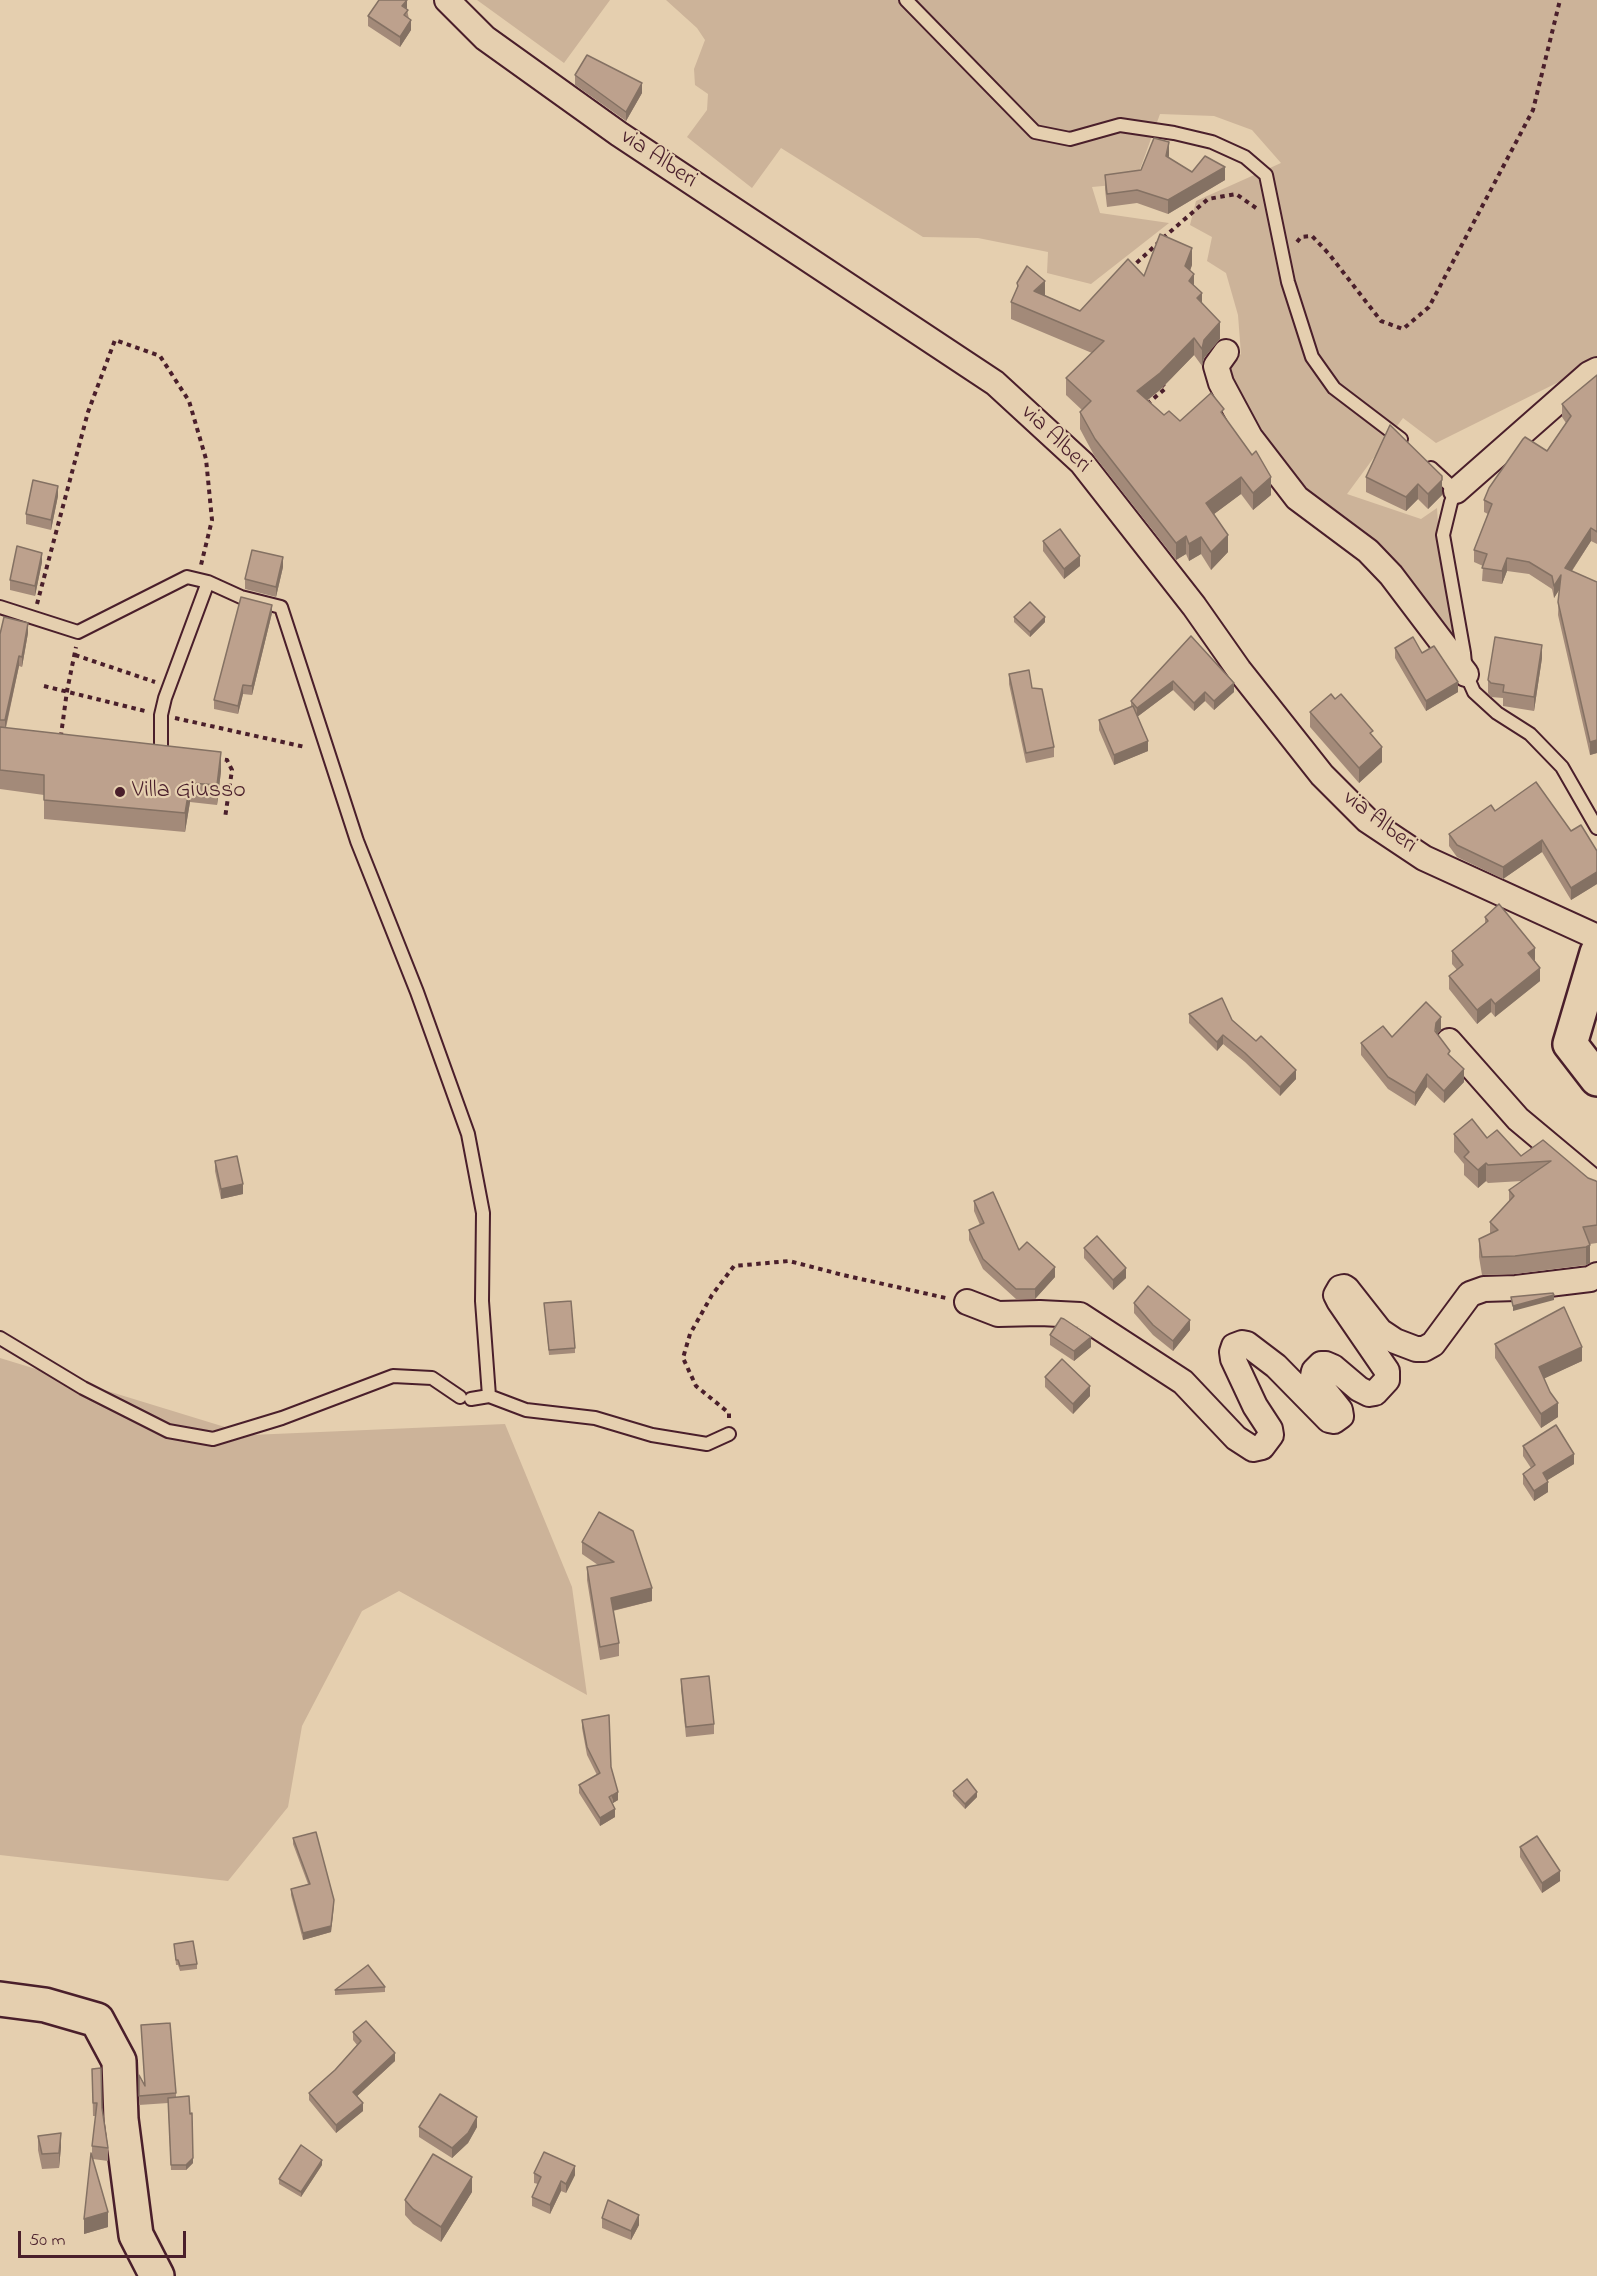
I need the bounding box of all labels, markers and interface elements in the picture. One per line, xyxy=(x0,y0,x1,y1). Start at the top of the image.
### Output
street label: via Alberi xyxy=(614,124,702,196)
street label: via Alberi xyxy=(1014,400,1096,480)
place label: Villa Giusso xyxy=(132,778,246,806)
marker: Villa Giusso xyxy=(113,785,127,799)
street label: via Alberi xyxy=(1336,785,1422,861)
scale bar xyxy=(21,2219,189,2257)
text: 50 m xyxy=(29,2228,66,2254)

